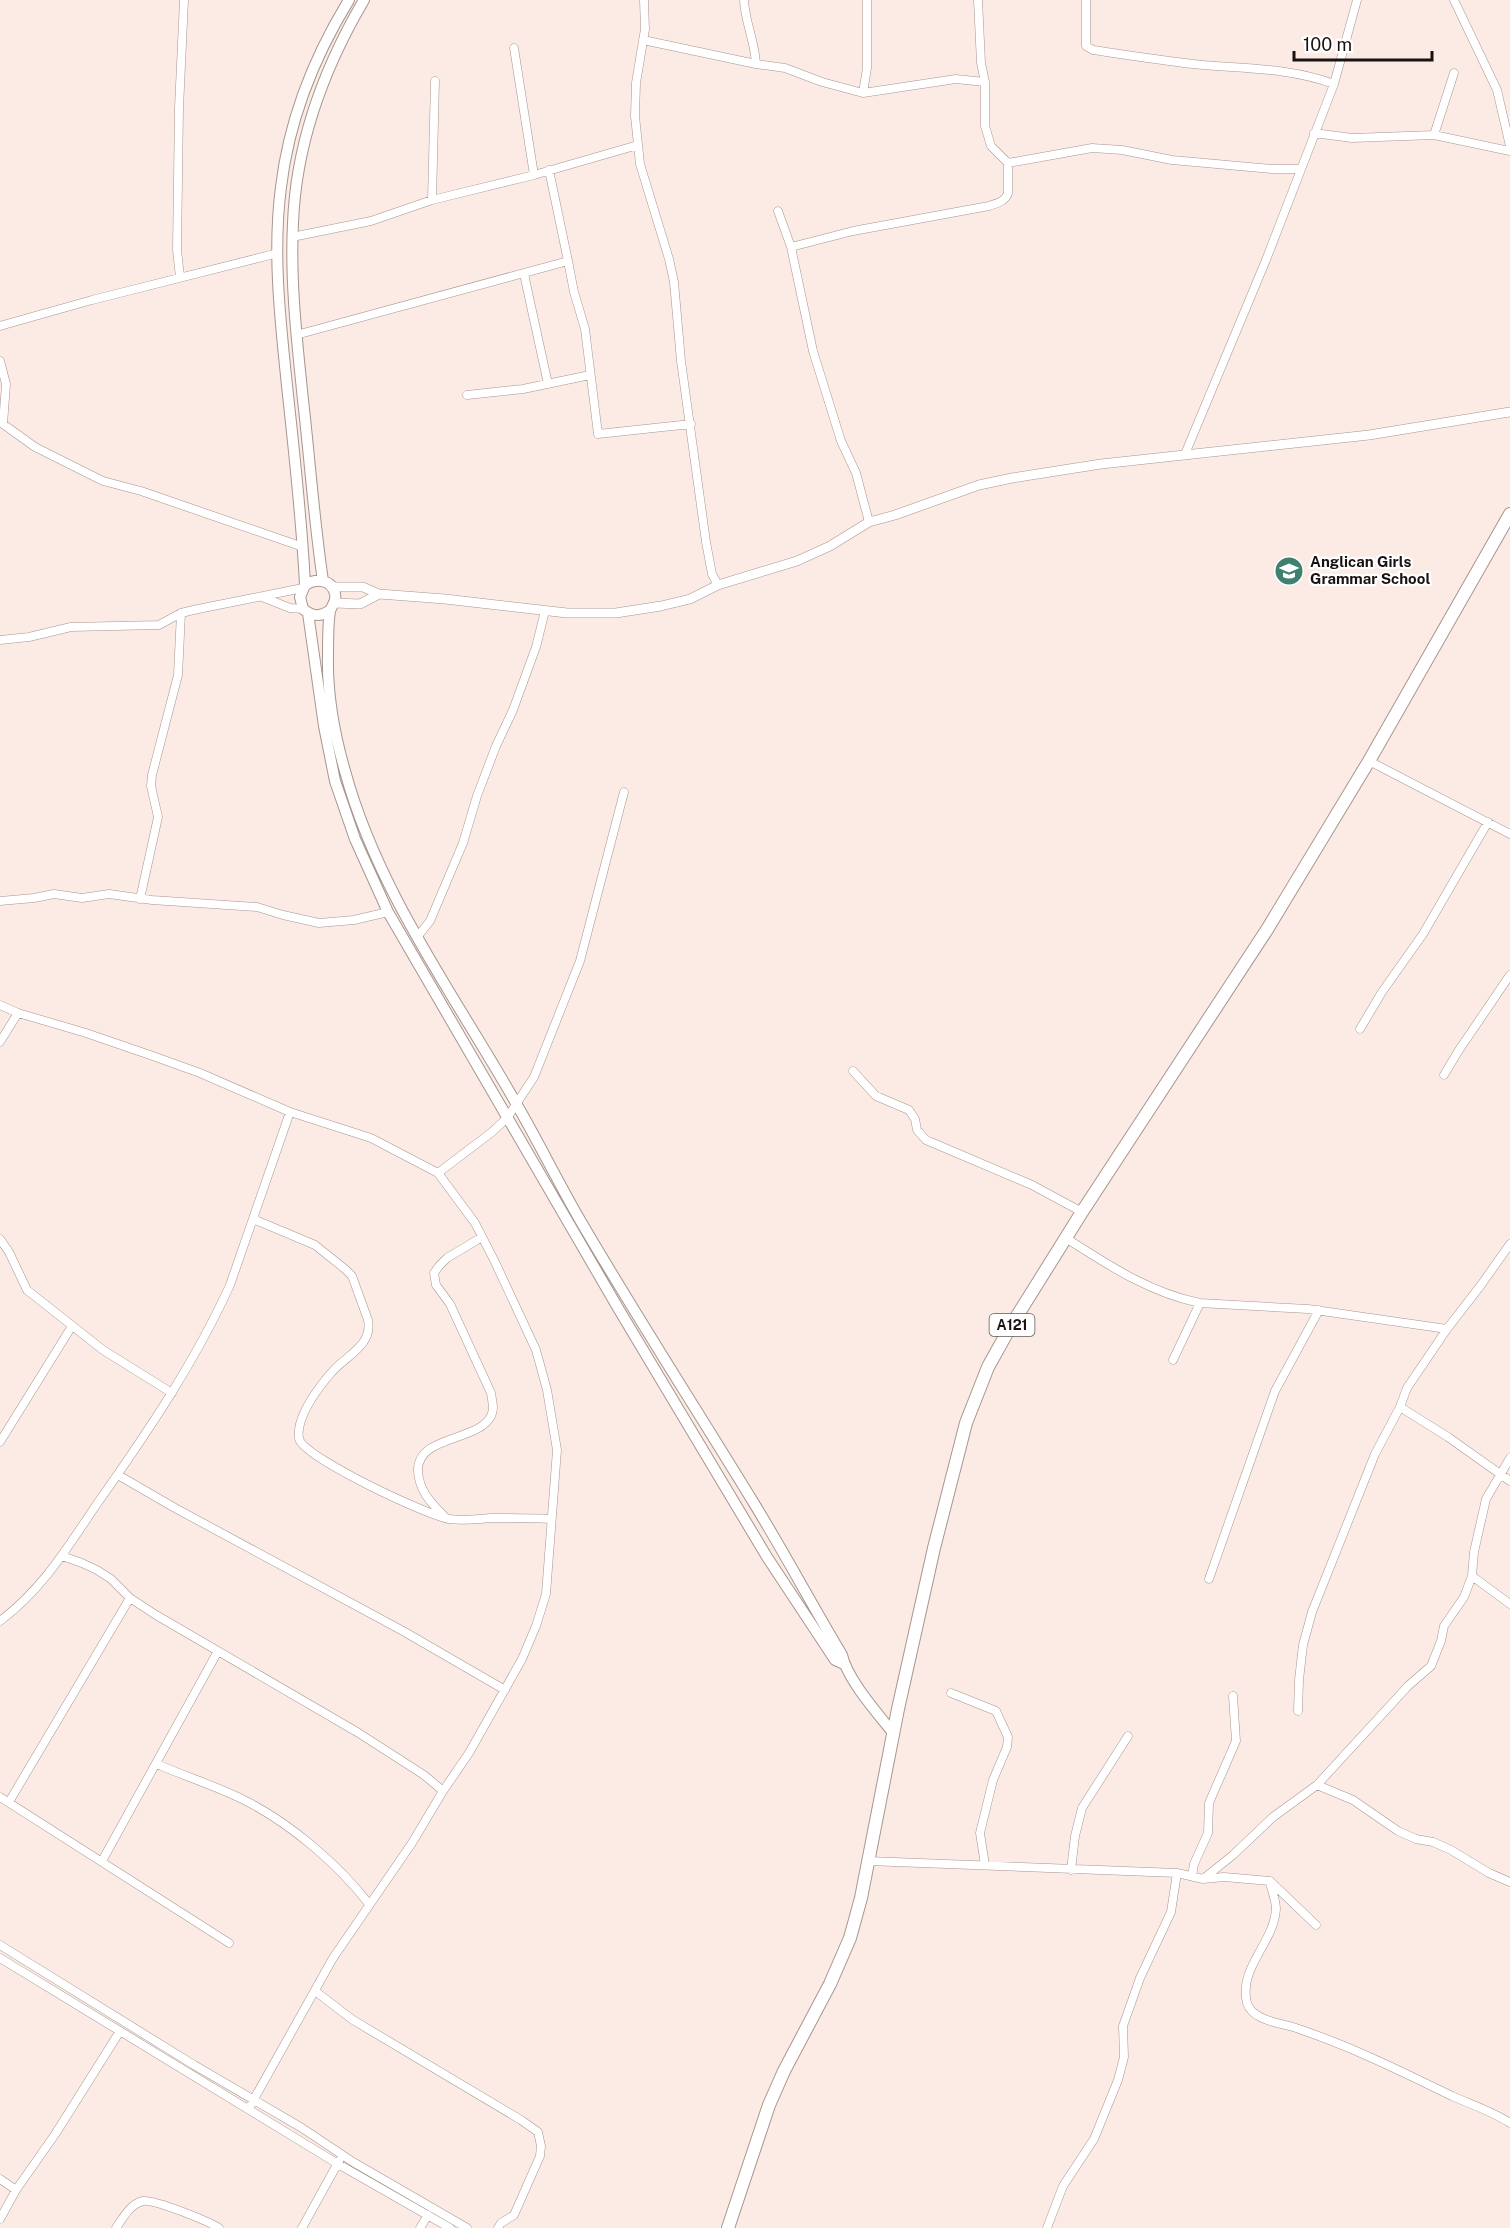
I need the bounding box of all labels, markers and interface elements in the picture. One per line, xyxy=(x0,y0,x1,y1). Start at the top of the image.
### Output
scale bar xyxy=(1294,24,1432,62)
text: 100 m xyxy=(1303,34,1352,55)
place label: Anglican Girls Grammar School xyxy=(1310,553,1430,587)
school or university icon: Anglican Girls Grammar School xyxy=(1273,555,1305,587)
road number: A121 xyxy=(990,1314,1034,1336)

